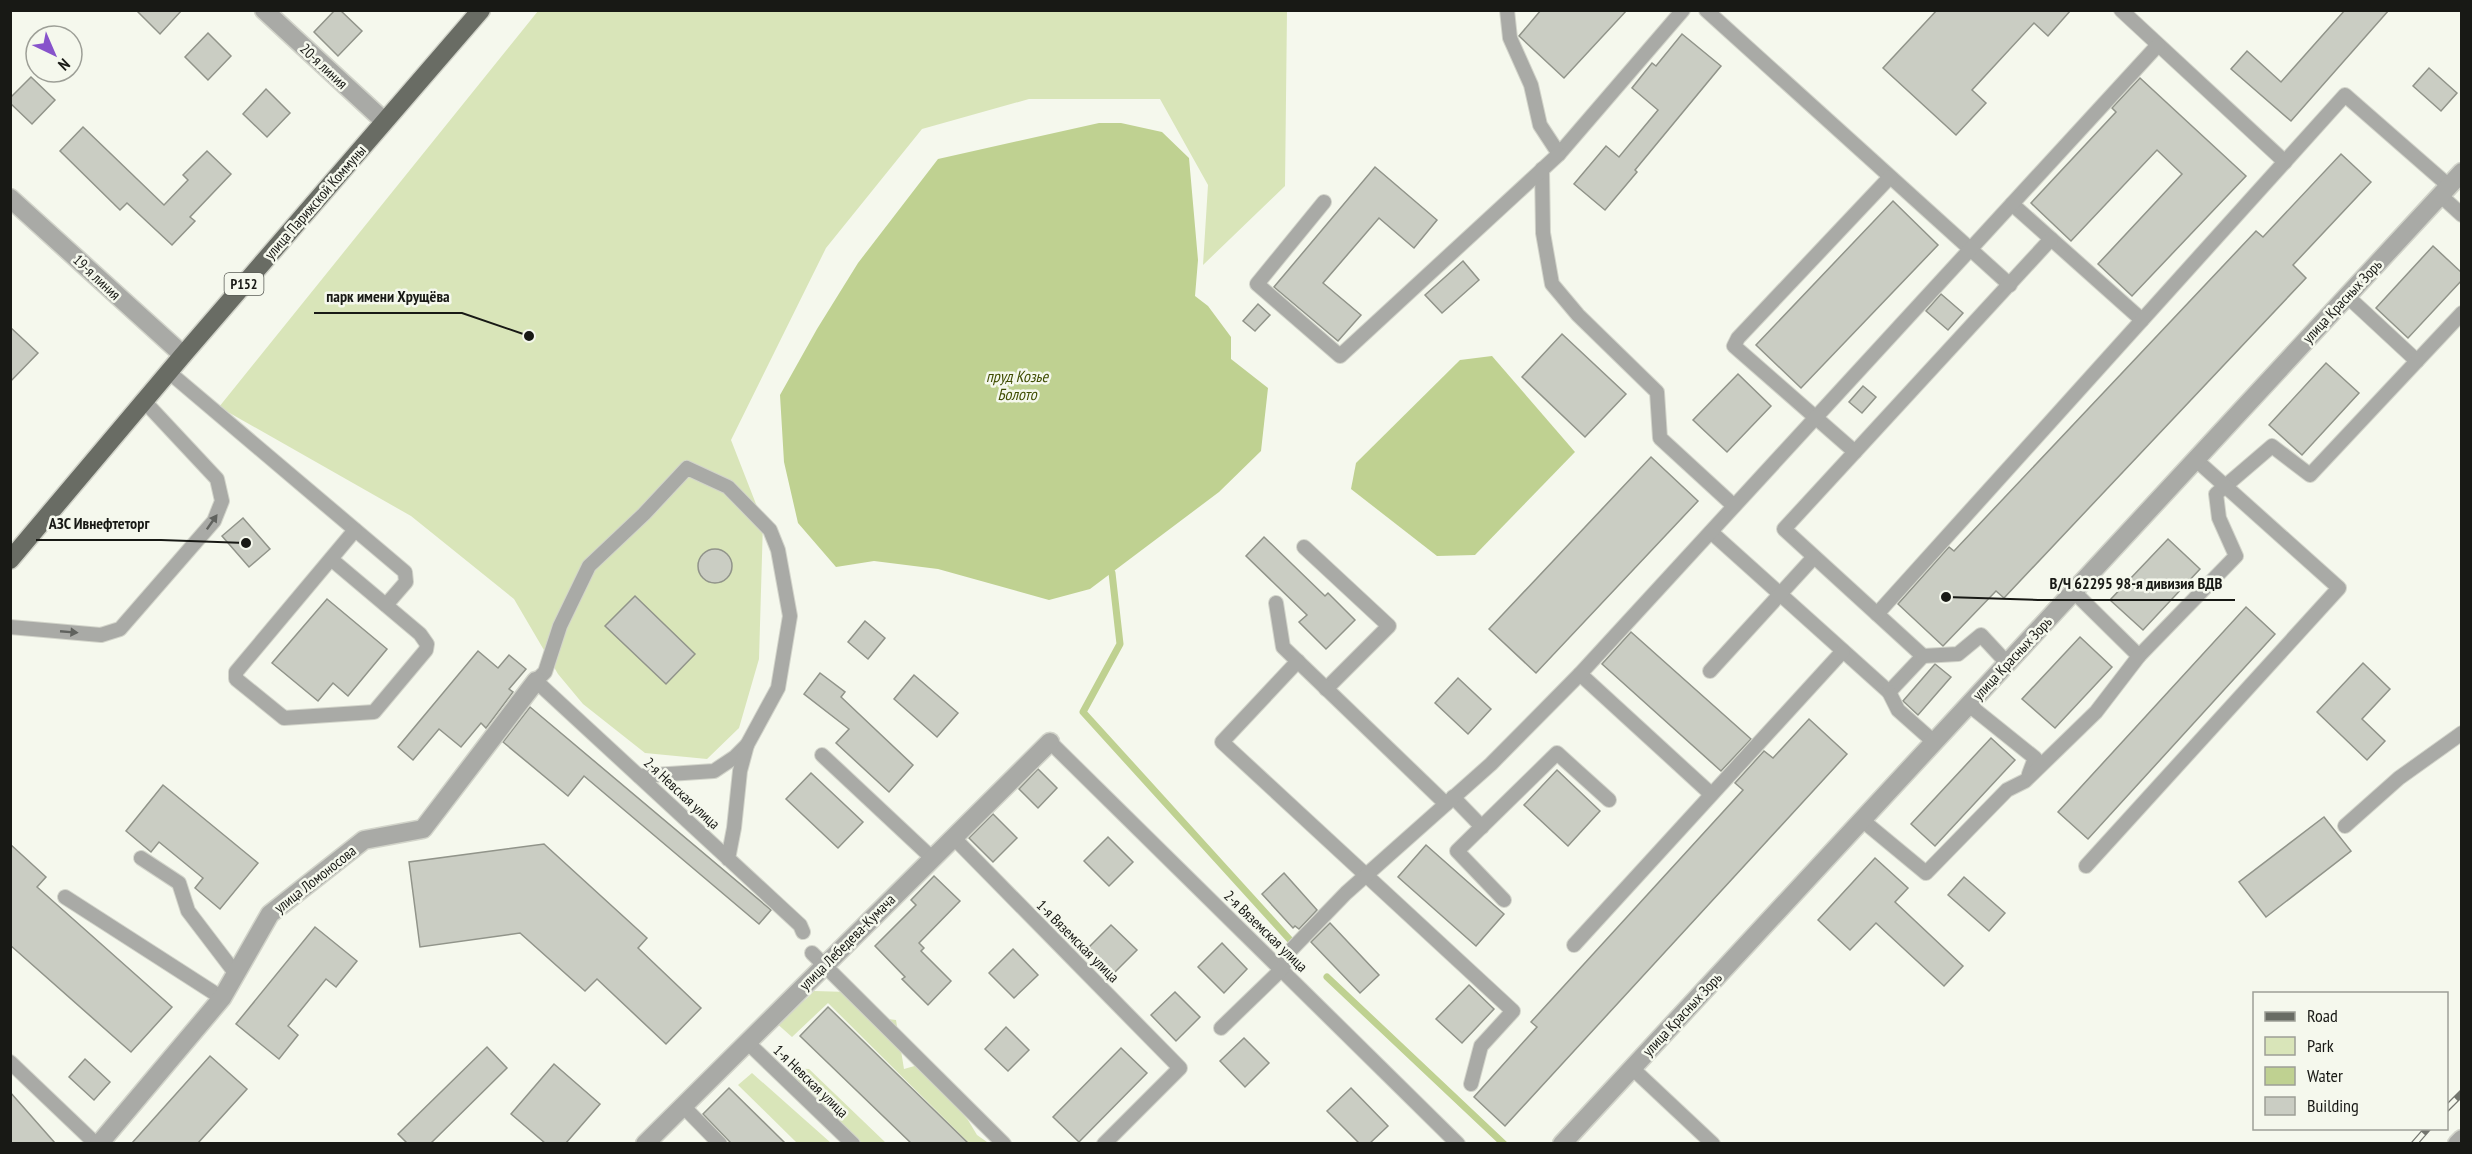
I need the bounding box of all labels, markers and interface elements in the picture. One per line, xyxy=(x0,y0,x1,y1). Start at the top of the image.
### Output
north arrow xyxy=(24,24,84,84)
street label: 20-я линия xyxy=(296,39,352,93)
text: N xyxy=(54,55,74,75)
street label: улица Парижской Коммуны xyxy=(260,141,370,263)
street label: 19-я линия xyxy=(69,250,125,304)
street label: улица Красных Зорь xyxy=(2298,255,2386,347)
road number: Р152 xyxy=(224,273,264,295)
callout: парк имени Хрущёва xyxy=(314,279,462,313)
text: парк имени Хрущёва xyxy=(326,286,450,306)
water label: пруд Козье Болото xyxy=(986,366,1049,404)
callout: АЗС Ивнефтеторг xyxy=(36,506,161,540)
text: АЗС Ивнефтеторг xyxy=(48,513,150,533)
one-way arrow xyxy=(207,513,218,530)
callout: В/Ч 62295 98-я дивизия ВДВ xyxy=(2038,566,2235,600)
text: В/Ч 62295 98-я дивизия ВДВ xyxy=(2050,573,2223,593)
street label: улица Красных Зорь xyxy=(1968,612,2056,704)
one-way arrow xyxy=(59,627,78,637)
street label: 2-я Невская улица xyxy=(640,753,724,833)
street label: улица Ломоносова xyxy=(270,841,360,917)
street label: 2-я Вяземская улица xyxy=(1220,886,1312,976)
street label: улица Лебедева-Кумача xyxy=(795,890,899,994)
street label: 1-я Вяземская улица xyxy=(1033,896,1123,986)
street label: улица Красных Зорь xyxy=(1638,968,1726,1060)
legend xyxy=(2253,992,2448,1130)
text: Road xyxy=(2307,1004,2338,1027)
text: Park xyxy=(2307,1034,2334,1057)
street label: 1-я Невская улица xyxy=(769,1040,853,1122)
text: Water xyxy=(2307,1064,2343,1087)
text: Building xyxy=(2307,1094,2359,1117)

